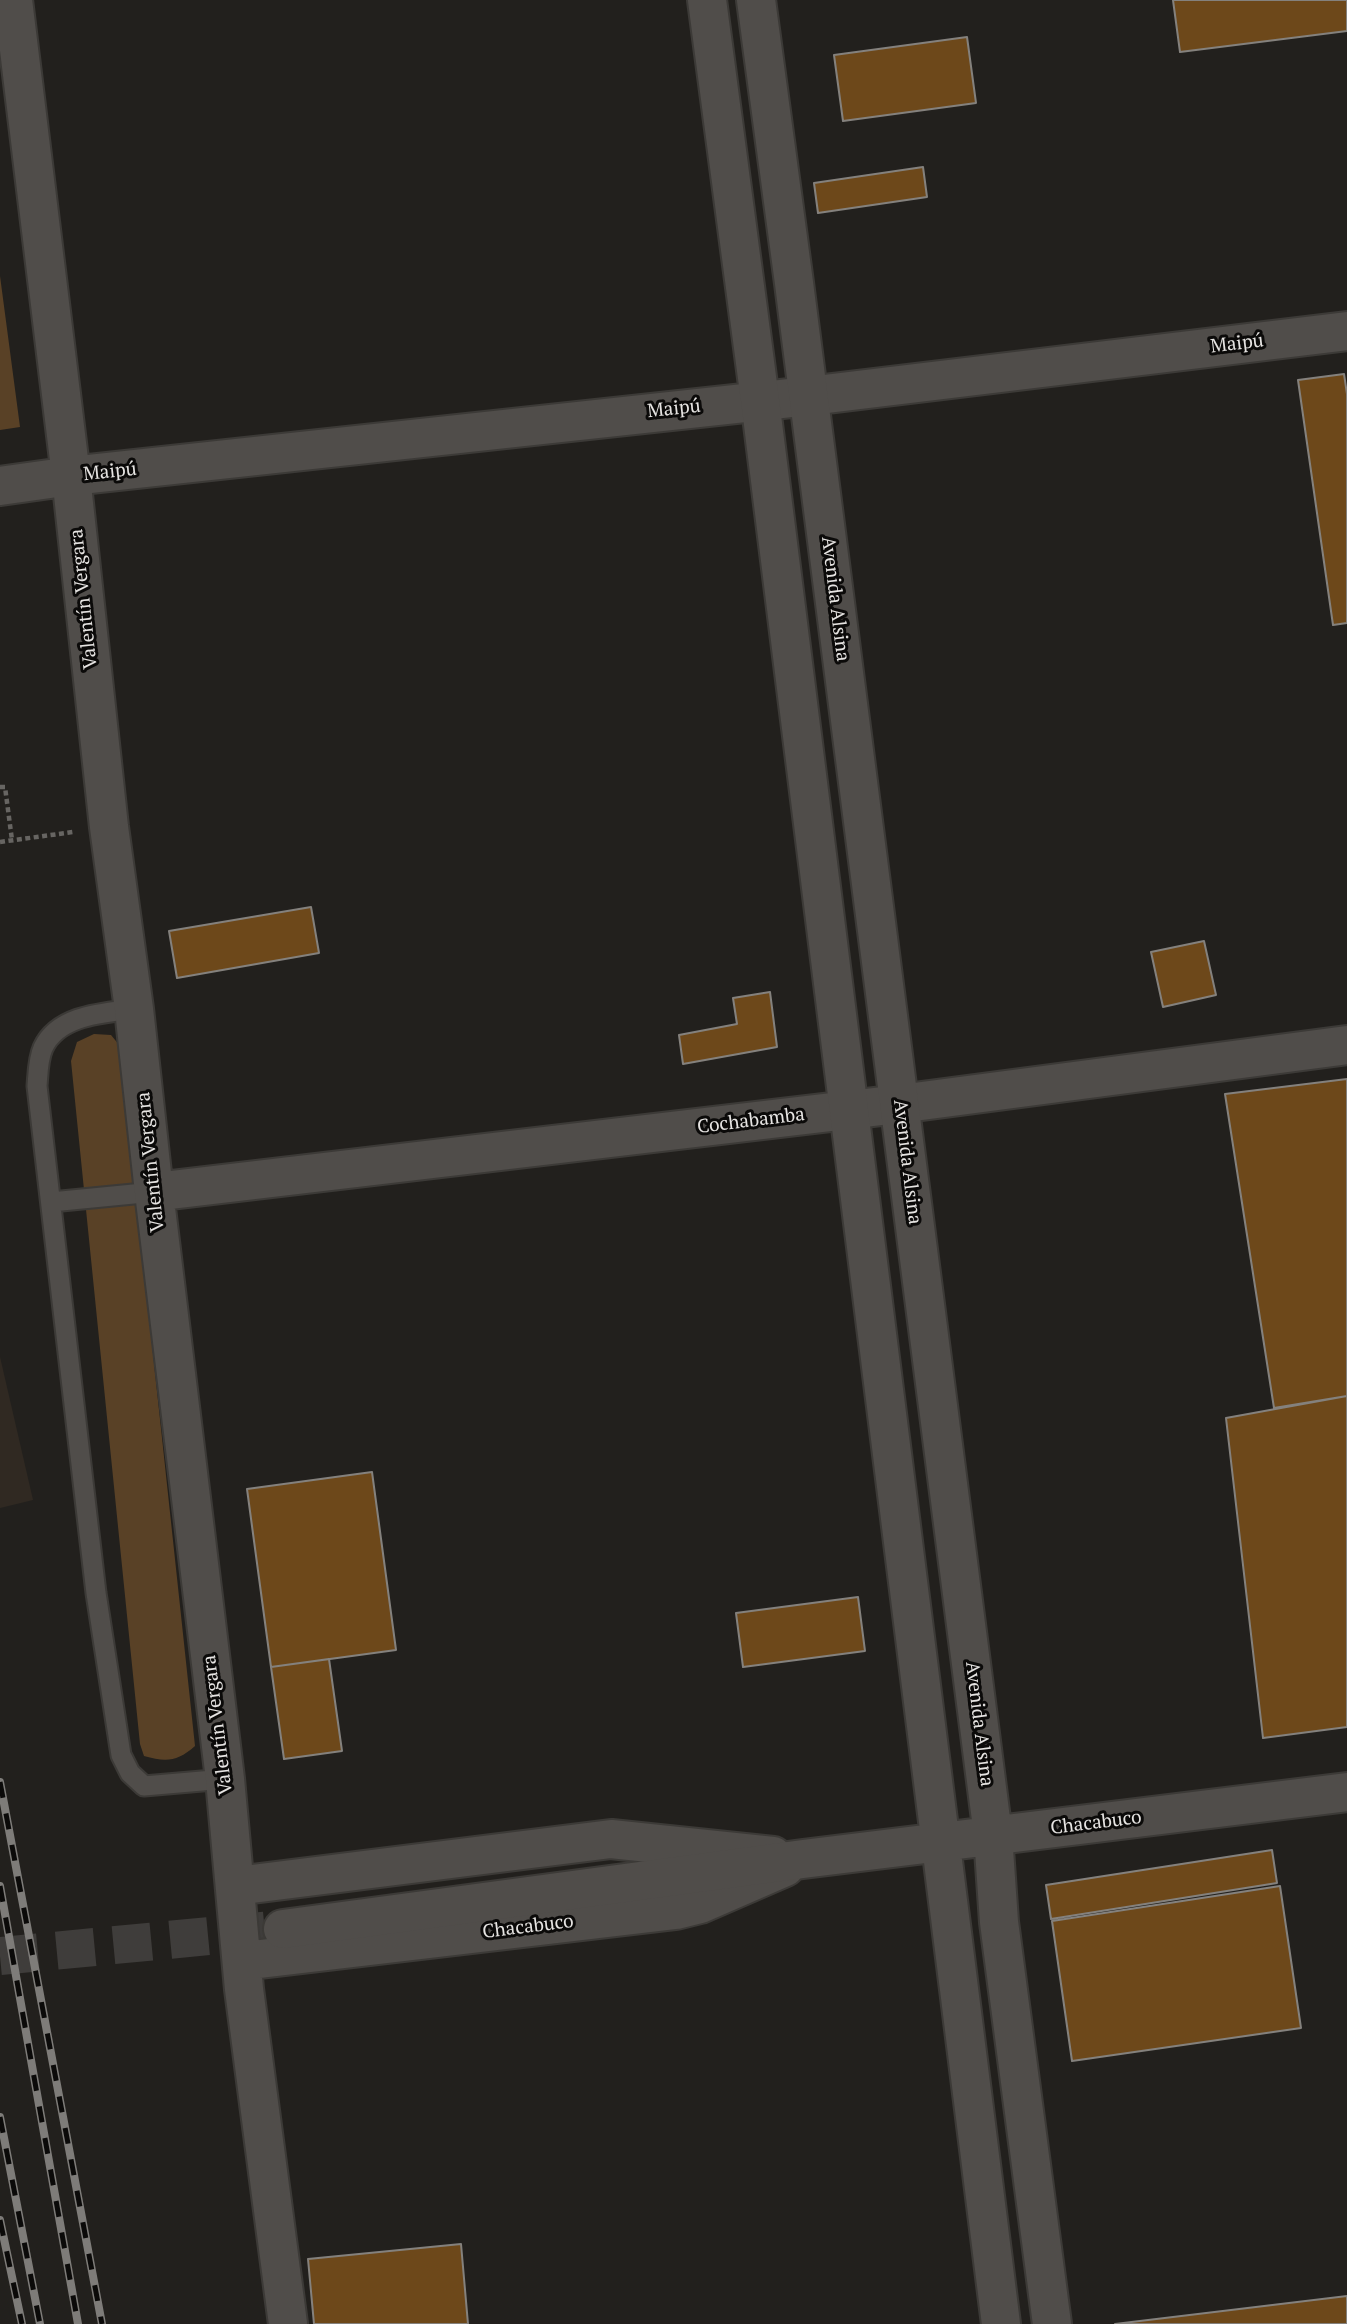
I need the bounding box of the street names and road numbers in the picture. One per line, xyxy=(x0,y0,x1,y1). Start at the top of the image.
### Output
street label: Maipú xyxy=(1209,329,1265,359)
street label: Maipú xyxy=(646,395,702,423)
street label: Maipú xyxy=(82,458,138,486)
street label: Valentín Vergara xyxy=(65,528,103,670)
street label: Avenida Alsina xyxy=(816,535,854,663)
street label: Valentín Vergara xyxy=(132,1091,170,1233)
street label: Avenida Alsina xyxy=(888,1098,926,1226)
street label: Cochabamba xyxy=(696,1103,806,1139)
street label: Valentín Vergara xyxy=(198,1654,238,1796)
street label: Avenida Alsina xyxy=(960,1660,998,1788)
street label: Chacabuco xyxy=(1049,1806,1143,1840)
street label: Chacabuco xyxy=(481,1910,575,1944)

